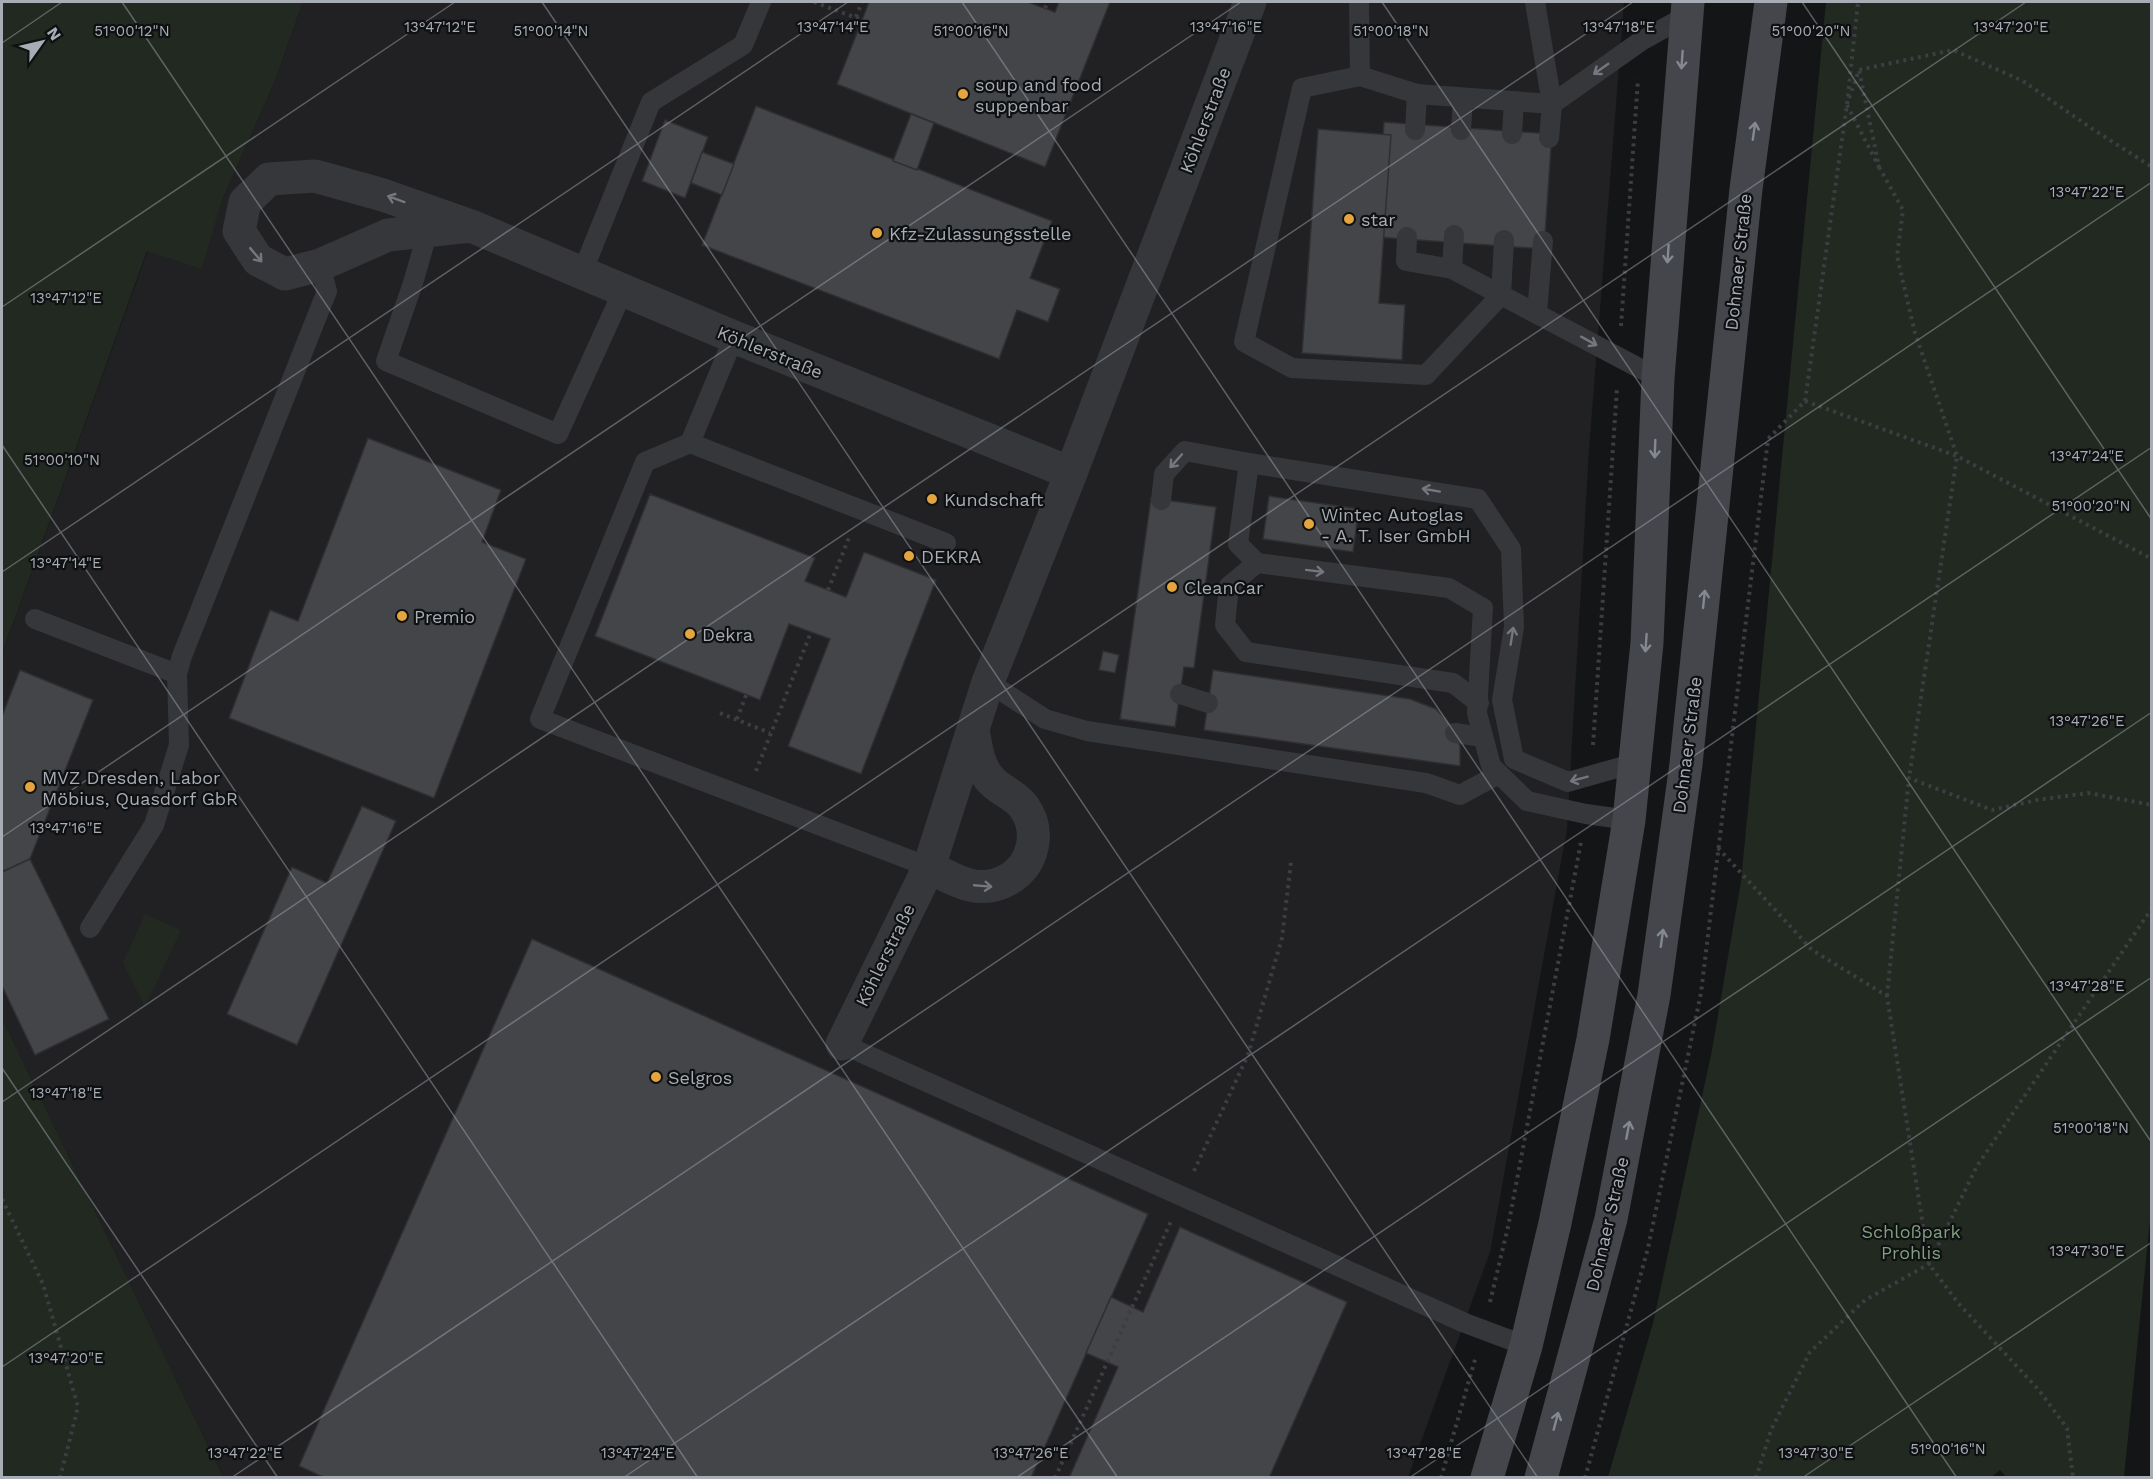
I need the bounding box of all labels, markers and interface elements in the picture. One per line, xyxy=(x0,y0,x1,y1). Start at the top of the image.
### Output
north arrow xyxy=(12,12,72,72)
text: 13°47'12"E xyxy=(404,18,476,36)
text: 13°47'14"E xyxy=(797,18,869,36)
text: 13°47'16"E xyxy=(1190,18,1262,36)
text: 13°47'18"E xyxy=(1583,18,1655,36)
text: 13°47'20"E xyxy=(1973,18,2049,36)
text: 51°00'12"N xyxy=(94,22,170,40)
text: 51°00'14"N xyxy=(514,22,588,40)
text: 51°00'16"N xyxy=(933,22,1009,40)
text: 51°00'18"N xyxy=(1353,22,1429,40)
text: 51°00'20"N xyxy=(1772,22,1850,40)
text: N xyxy=(43,24,65,44)
one-way arrow xyxy=(1677,49,1688,69)
one-way arrow xyxy=(1593,63,1609,75)
street label: Köhlerstraße xyxy=(1175,64,1235,176)
place label: soup and food suppenbar xyxy=(975,74,1102,116)
marker: soup and food suppenbar xyxy=(956,87,970,101)
one-way arrow xyxy=(1748,121,1759,141)
text: 13°47'22"E xyxy=(2050,183,2124,201)
street label: Dohnaer Straße xyxy=(1720,192,1756,332)
one-way arrow xyxy=(387,193,406,204)
place label: star xyxy=(1361,209,1396,230)
marker: star xyxy=(1342,212,1356,226)
place label: Kfz-Zulassungsstelle xyxy=(889,223,1071,244)
marker: Kfz-Zulassungsstelle xyxy=(870,226,884,240)
one-way arrow xyxy=(1662,244,1673,264)
one-way arrow xyxy=(248,246,262,262)
text: 13°47'12"E xyxy=(30,289,102,307)
street label: Köhlerstraße xyxy=(714,321,826,383)
one-way arrow xyxy=(1580,335,1597,347)
one-way arrow xyxy=(1649,438,1661,458)
text: 13°47'24"E xyxy=(2050,447,2124,465)
text: 51°00'10"N xyxy=(24,451,100,469)
one-way arrow xyxy=(1169,453,1183,468)
one-way arrow xyxy=(1422,484,1442,495)
place label: Kundschaft xyxy=(944,489,1044,510)
marker: Kundschaft xyxy=(925,492,939,506)
text: 51°00'20"N xyxy=(2052,497,2130,515)
place label: Wintec Autoglas - A. T. Iser GmbH xyxy=(1321,504,1471,546)
marker: Wintec Autoglas - A. T. Iser GmbH xyxy=(1302,517,1316,531)
place label: DEKRA xyxy=(921,546,981,567)
marker: DEKRA xyxy=(902,549,916,563)
text: 13°47'14"E xyxy=(30,554,102,572)
one-way arrow xyxy=(1304,565,1324,576)
place label: CleanCar xyxy=(1184,577,1263,598)
marker: CleanCar xyxy=(1165,580,1179,594)
one-way arrow xyxy=(1699,589,1710,609)
place label: Premio xyxy=(414,606,475,627)
marker: Premio xyxy=(395,609,409,623)
place label: Dekra xyxy=(702,624,753,645)
marker: Dekra xyxy=(683,627,697,641)
one-way arrow xyxy=(1507,627,1518,647)
one-way arrow xyxy=(1641,633,1652,653)
street label: Dohnaer Straße xyxy=(1668,675,1706,815)
text: 13°47'26"E xyxy=(2050,712,2124,730)
place label: MVZ Dresden, Labor Möbius, Quasdorf GbR xyxy=(42,767,238,809)
one-way arrow xyxy=(1570,774,1589,786)
marker: MVZ Dresden, Labor Möbius, Quasdorf GbR xyxy=(23,780,37,794)
text: 13°47'16"E xyxy=(30,819,102,837)
one-way arrow xyxy=(972,881,992,892)
street label: Köhlerstraße xyxy=(851,900,919,1010)
one-way arrow xyxy=(1656,929,1667,948)
text: 13°47'28"E xyxy=(2049,977,2125,995)
place label: Selgros xyxy=(668,1067,732,1088)
marker: Selgros xyxy=(649,1070,663,1084)
text: 13°47'18"E xyxy=(30,1084,102,1102)
text: 51°00'18"N xyxy=(2053,1119,2129,1137)
one-way arrow xyxy=(1623,1121,1634,1140)
street label: Dohnaer Straße xyxy=(1581,1155,1633,1293)
park label: Schloßpark Prohlis xyxy=(1861,1221,1961,1263)
text: 13°47'30"E xyxy=(2049,1242,2125,1260)
text: 13°47'20"E xyxy=(28,1349,104,1367)
one-way arrow xyxy=(1551,1412,1562,1431)
text: 51°00'16"N xyxy=(1910,1440,1986,1458)
text: 13°47'22"E xyxy=(208,1444,282,1462)
text: 13°47'24"E xyxy=(601,1444,675,1462)
text: 13°47'26"E xyxy=(994,1444,1068,1462)
text: 13°47'28"E xyxy=(1386,1444,1462,1462)
text: 13°47'30"E xyxy=(1778,1444,1854,1462)

